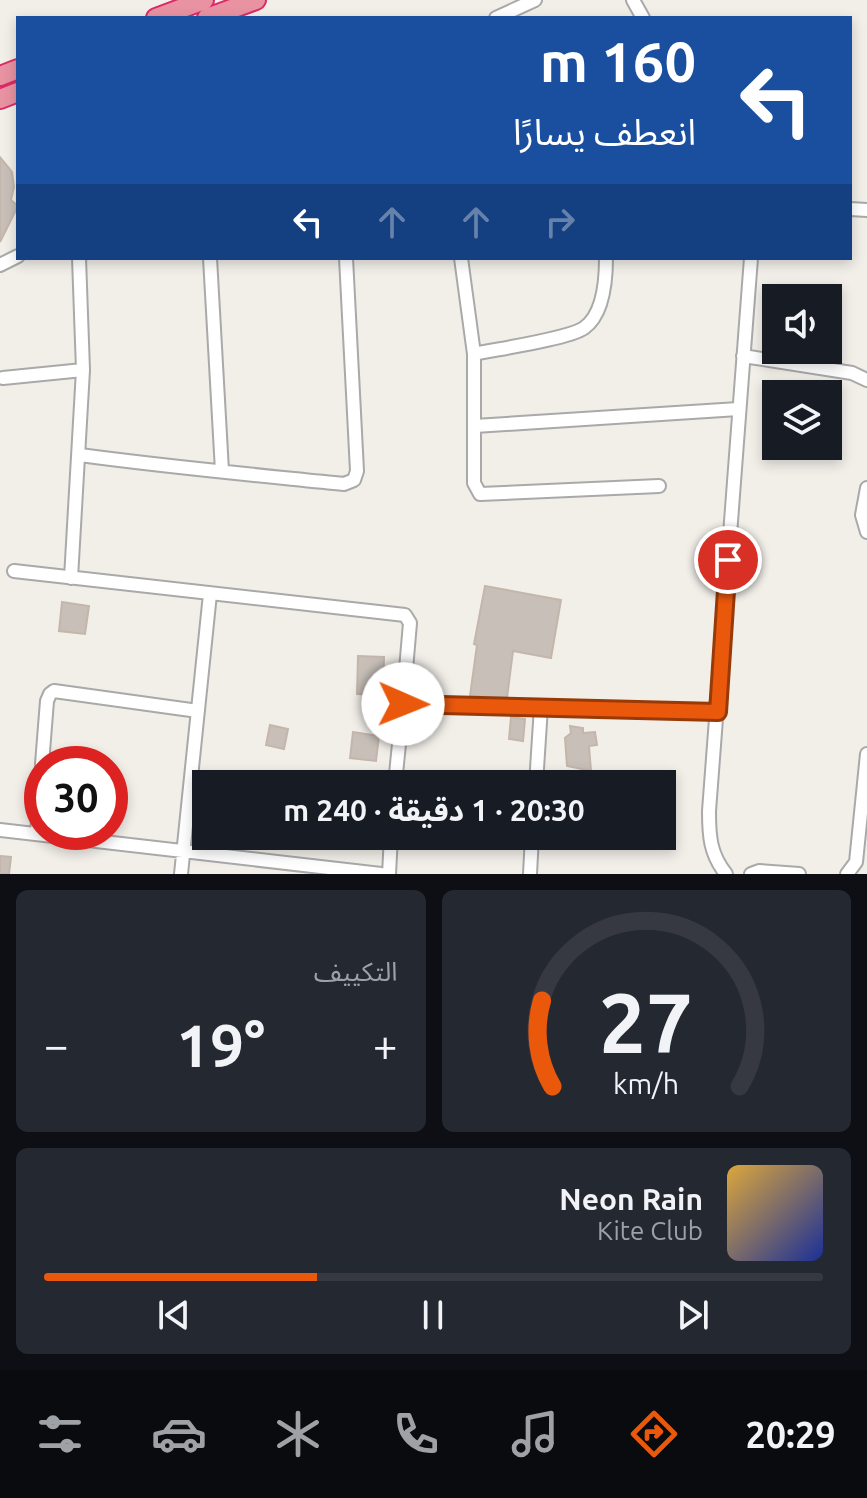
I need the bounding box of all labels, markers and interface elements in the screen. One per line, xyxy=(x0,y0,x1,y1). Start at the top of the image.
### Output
text: 160 m xyxy=(540,30,696,93)
icon: left xyxy=(724,48,828,152)
text: انعطف يسارًا xyxy=(513,111,696,152)
icon: left xyxy=(286,200,330,244)
icon: ahead xyxy=(370,200,414,244)
icon: ahead xyxy=(454,200,498,244)
icon: right xyxy=(538,200,582,244)
map controls xyxy=(762,284,842,460)
button: sound xyxy=(762,284,842,364)
button: layers xyxy=(762,380,842,460)
pin xyxy=(694,526,762,594)
icon: arrive xyxy=(706,538,750,582)
position arrow xyxy=(361,662,445,746)
speed limit sign: 30 xyxy=(24,746,128,850)
text: 20:30 · 1 دقيقة · 240 m xyxy=(283,793,585,827)
text: التكييف xyxy=(314,957,398,986)
text: 27 xyxy=(599,975,693,1069)
text: 19° xyxy=(176,1011,265,1078)
text: − xyxy=(44,1020,69,1069)
text: + xyxy=(373,1020,398,1069)
text: km/h xyxy=(613,1067,679,1099)
text: Neon Rain xyxy=(559,1182,703,1216)
text: Kite Club xyxy=(597,1216,703,1245)
icon: previous xyxy=(152,1293,196,1337)
icon: pause xyxy=(411,1293,455,1337)
icon: next xyxy=(671,1293,715,1337)
icon: filters xyxy=(32,1406,88,1462)
icon: car xyxy=(151,1406,207,1462)
icon: climate xyxy=(270,1406,326,1462)
icon: phone xyxy=(388,1406,444,1462)
icon: music xyxy=(507,1406,563,1462)
icon: directions xyxy=(626,1406,682,1462)
text: 20:29 xyxy=(745,1414,836,1455)

